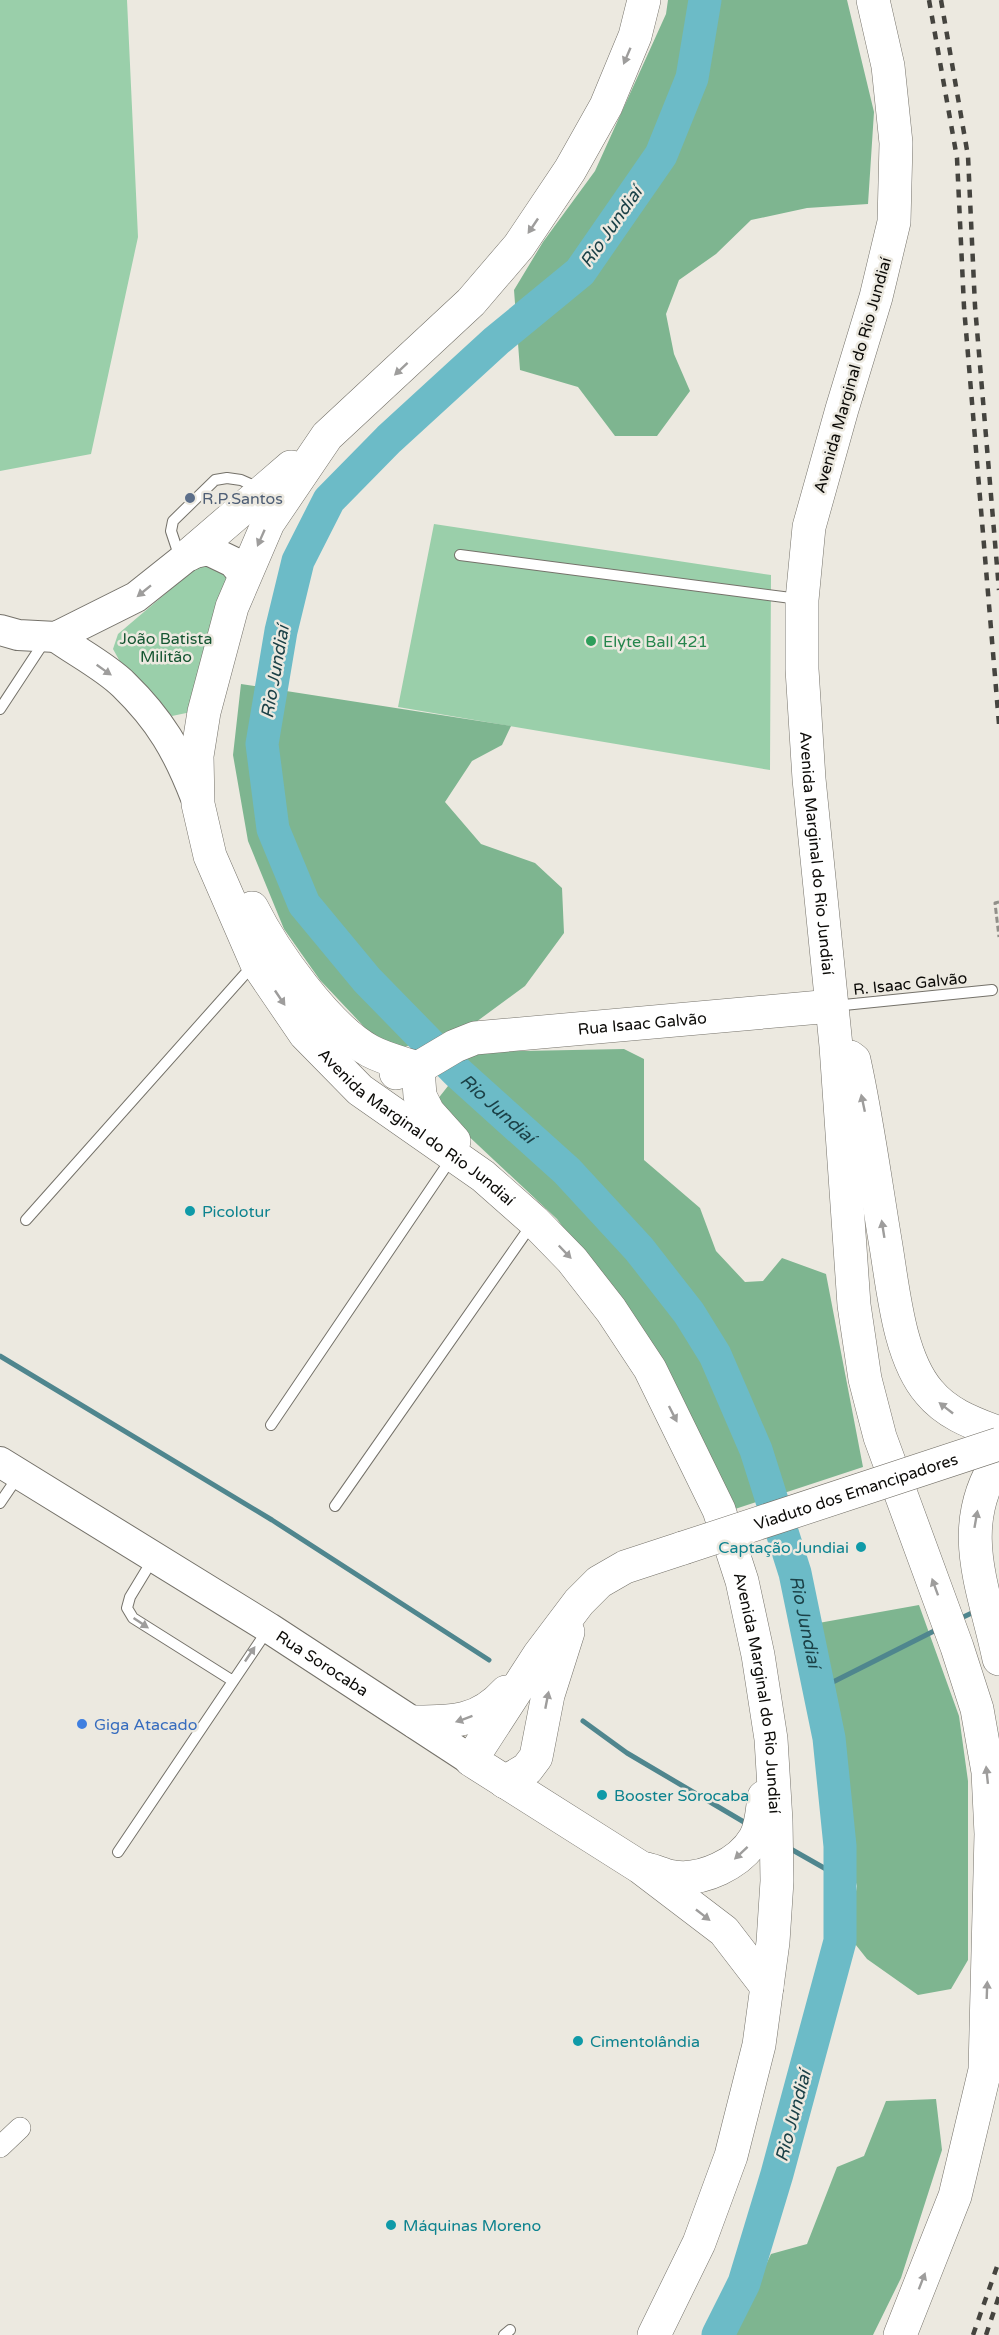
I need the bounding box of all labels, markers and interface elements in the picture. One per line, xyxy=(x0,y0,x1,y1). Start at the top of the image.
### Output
one-way arrow xyxy=(622,47,632,65)
water label: Rio Jundiaí xyxy=(575,179,649,272)
one-way arrow xyxy=(528,218,539,234)
street label: Avenida Marginal do Rio Jundiaí xyxy=(810,255,896,495)
one-way arrow xyxy=(394,362,409,375)
place label: R.P.Santos xyxy=(202,489,283,509)
marker: R.P.Santos xyxy=(183,491,197,505)
one-way arrow xyxy=(256,529,265,546)
one-way arrow xyxy=(136,584,152,597)
water label: Rio Jundiaí xyxy=(256,621,295,720)
park label: João Batista Militão xyxy=(120,629,212,667)
place label: Elyte Ball 421 xyxy=(603,632,708,652)
marker: Elyte Ball 421 xyxy=(584,634,598,648)
one-way arrow xyxy=(95,664,111,676)
street label: Avenida Marginal do Rio Jundiaí xyxy=(795,731,838,976)
street label: R. Isaac Galvão xyxy=(852,968,968,1000)
one-way arrow xyxy=(275,990,286,1007)
street label: Rua Isaac Galvão xyxy=(577,1008,708,1040)
street label: Avenida Marginal do Rio Jundiaí xyxy=(314,1045,519,1210)
water label: Rio Jundiaí xyxy=(456,1069,543,1151)
one-way arrow xyxy=(858,1093,867,1112)
place label: Picolotur xyxy=(202,1202,271,1222)
marker: Picolotur xyxy=(183,1204,197,1218)
one-way arrow xyxy=(879,1219,888,1238)
one-way arrow xyxy=(558,1245,572,1260)
one-way arrow xyxy=(939,1403,954,1415)
one-way arrow xyxy=(668,1406,677,1423)
street label: Viaduto dos Emancipadores xyxy=(752,1449,961,1535)
one-way arrow xyxy=(971,1509,980,1528)
place label: Captação Jundiai xyxy=(718,1538,849,1558)
marker: Captação Jundiai xyxy=(854,1540,868,1554)
street label: Avenida Marginal do Rio Jundiaí xyxy=(729,1570,785,1814)
water label: Rio Jundiaí xyxy=(785,1574,826,1673)
one-way arrow xyxy=(930,1578,940,1596)
one-way arrow xyxy=(132,1617,149,1628)
street label: Rua Sorocaba xyxy=(272,1626,372,1701)
one-way arrow xyxy=(245,1646,256,1662)
one-way arrow xyxy=(543,1690,552,1709)
one-way arrow xyxy=(455,1714,473,1724)
place label: Giga Atacado xyxy=(94,1715,197,1735)
marker: Giga Atacado xyxy=(75,1717,89,1731)
one-way arrow xyxy=(982,1765,992,1784)
place label: Booster Sorocaba xyxy=(614,1786,749,1806)
marker: Booster Sorocaba xyxy=(595,1788,609,1802)
one-way arrow xyxy=(733,1846,748,1860)
one-way arrow xyxy=(695,1909,711,1922)
one-way arrow xyxy=(982,1981,992,2000)
place label: Cimentolândia xyxy=(590,2032,700,2052)
marker: Cimentolândia xyxy=(571,2034,585,2048)
water label: Rio Jundiaí xyxy=(770,2065,817,2164)
place label: Máquinas Moreno xyxy=(403,2216,541,2236)
marker: Máquinas Moreno xyxy=(384,2218,398,2232)
one-way arrow xyxy=(917,2271,927,2289)

